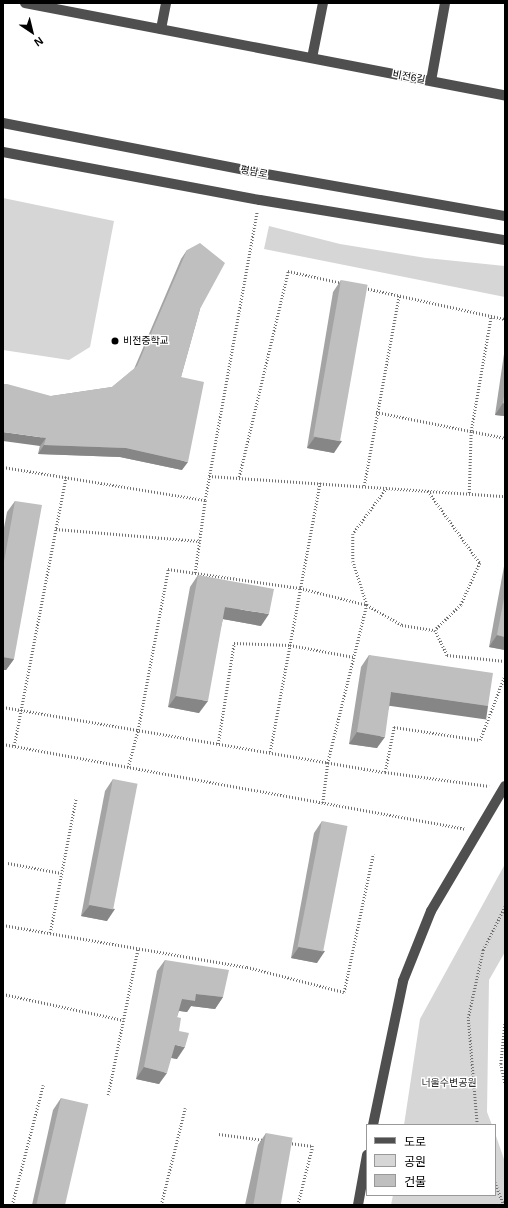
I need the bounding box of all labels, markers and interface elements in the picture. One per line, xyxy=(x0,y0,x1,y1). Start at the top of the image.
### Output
north arrow xyxy=(12,12,52,52)
text: N xyxy=(32,35,46,49)
street label: 비전6길 xyxy=(392,68,426,86)
street label: 평남로 xyxy=(239,163,269,181)
place label: 비전중학교 xyxy=(123,335,169,347)
marker: 비전중학교 xyxy=(110,336,120,346)
park label: 너울수변공원 xyxy=(421,1077,477,1089)
legend xyxy=(366,1124,496,1196)
text: 도로 xyxy=(404,1135,426,1149)
text: 공원 xyxy=(404,1155,426,1169)
text: 건물 xyxy=(404,1175,426,1189)

